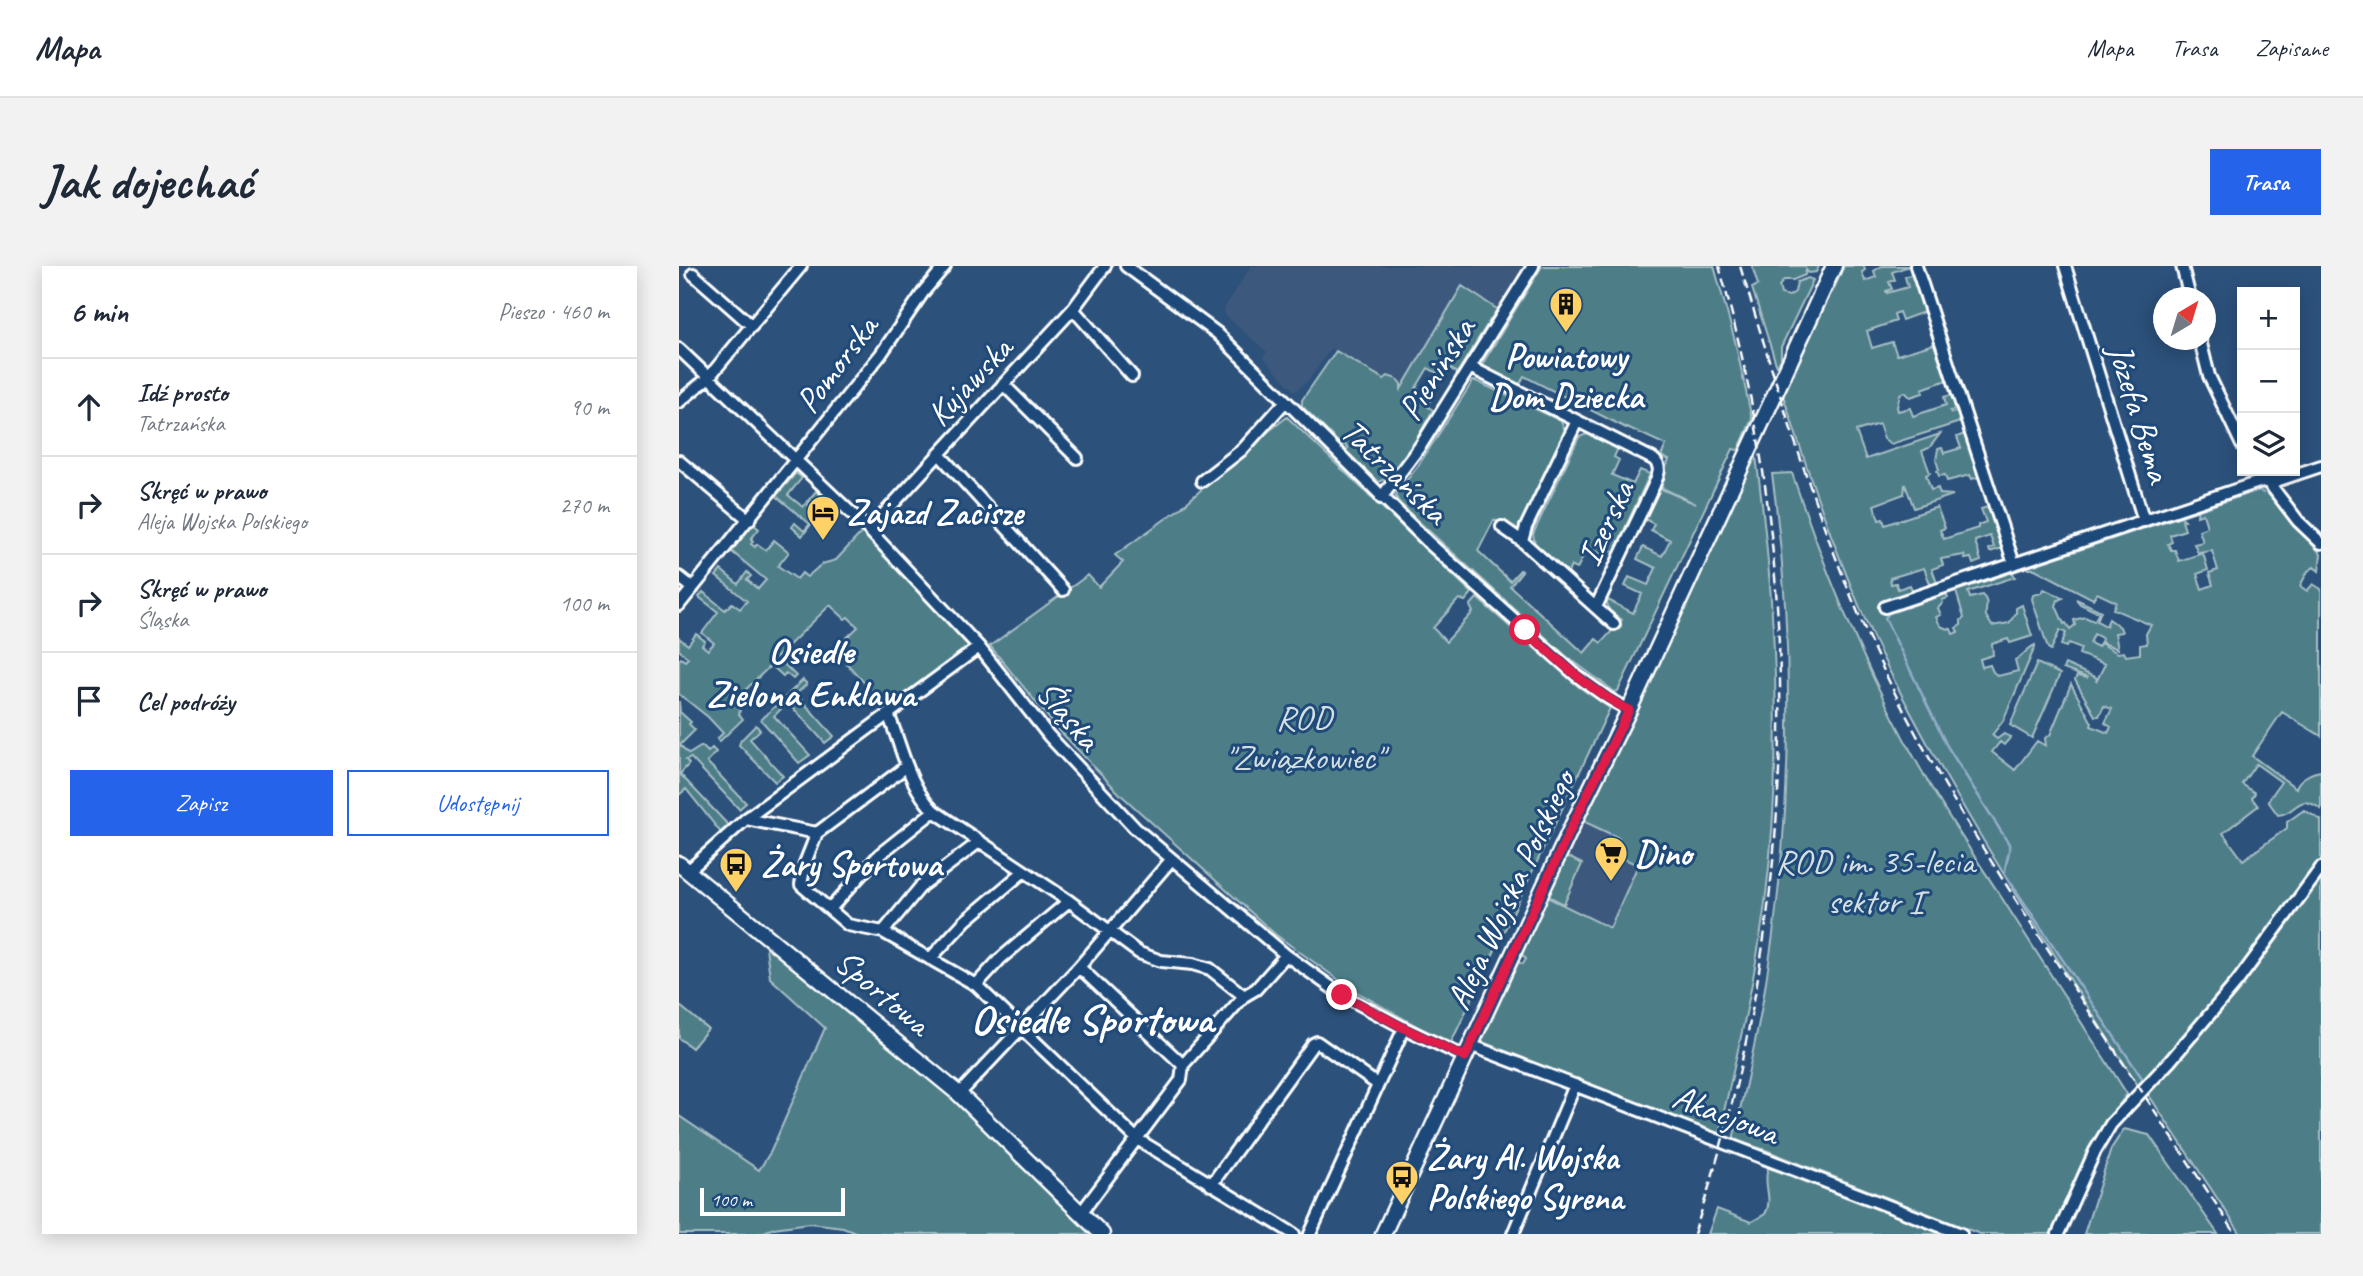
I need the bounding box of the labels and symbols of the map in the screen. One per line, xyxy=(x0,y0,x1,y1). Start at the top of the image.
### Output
building icon: Powiatowy Dom Dziecka xyxy=(1547,285,1585,334)
north arrow xyxy=(2153,287,2216,350)
street label: Pomorska xyxy=(785,304,889,422)
street label: Pienińska xyxy=(1388,307,1487,429)
street label: Kujawska xyxy=(917,325,1024,436)
place label: Powiatowy Dom Dziecka xyxy=(1489,334,1646,419)
street label: Józefa Bema xyxy=(2097,336,2183,491)
street label: Tatrzańska xyxy=(1331,409,1460,536)
street label: Izerska xyxy=(1566,472,1645,573)
place label: Zajazd Zacisze xyxy=(847,490,1025,535)
hotel icon: Zajazd Zacisze xyxy=(804,493,842,542)
route start xyxy=(1509,614,1540,645)
district label: Osiedle Zielona Enklawa xyxy=(707,627,919,717)
street label: Śląska xyxy=(1026,671,1113,762)
park label: ROD "Związkowiec" xyxy=(1225,695,1390,780)
street label: Aleja Wojska Polskiego xyxy=(1435,760,1587,1017)
place label: Dino xyxy=(1635,831,1695,876)
supermarket icon: Dino xyxy=(1592,834,1630,883)
park label: ROD im. 35-lecia sektor I xyxy=(1775,839,1977,924)
place label: Żary Sportowa xyxy=(761,842,945,887)
bus stop icon: Żary Sportowa xyxy=(717,845,755,894)
street label: Sportowa xyxy=(825,939,942,1047)
route end xyxy=(1326,979,1357,1010)
district label: Osiedle Sportowa xyxy=(971,993,1217,1046)
street label: Akacjowa xyxy=(1666,1074,1788,1156)
place label: Żary Al. Wojska Polskiego Syrena xyxy=(1427,1135,1627,1220)
bus stop icon: Żary Al. Wojska Polskiego Syrena xyxy=(1383,1158,1421,1207)
scale bar xyxy=(700,1185,845,1217)

